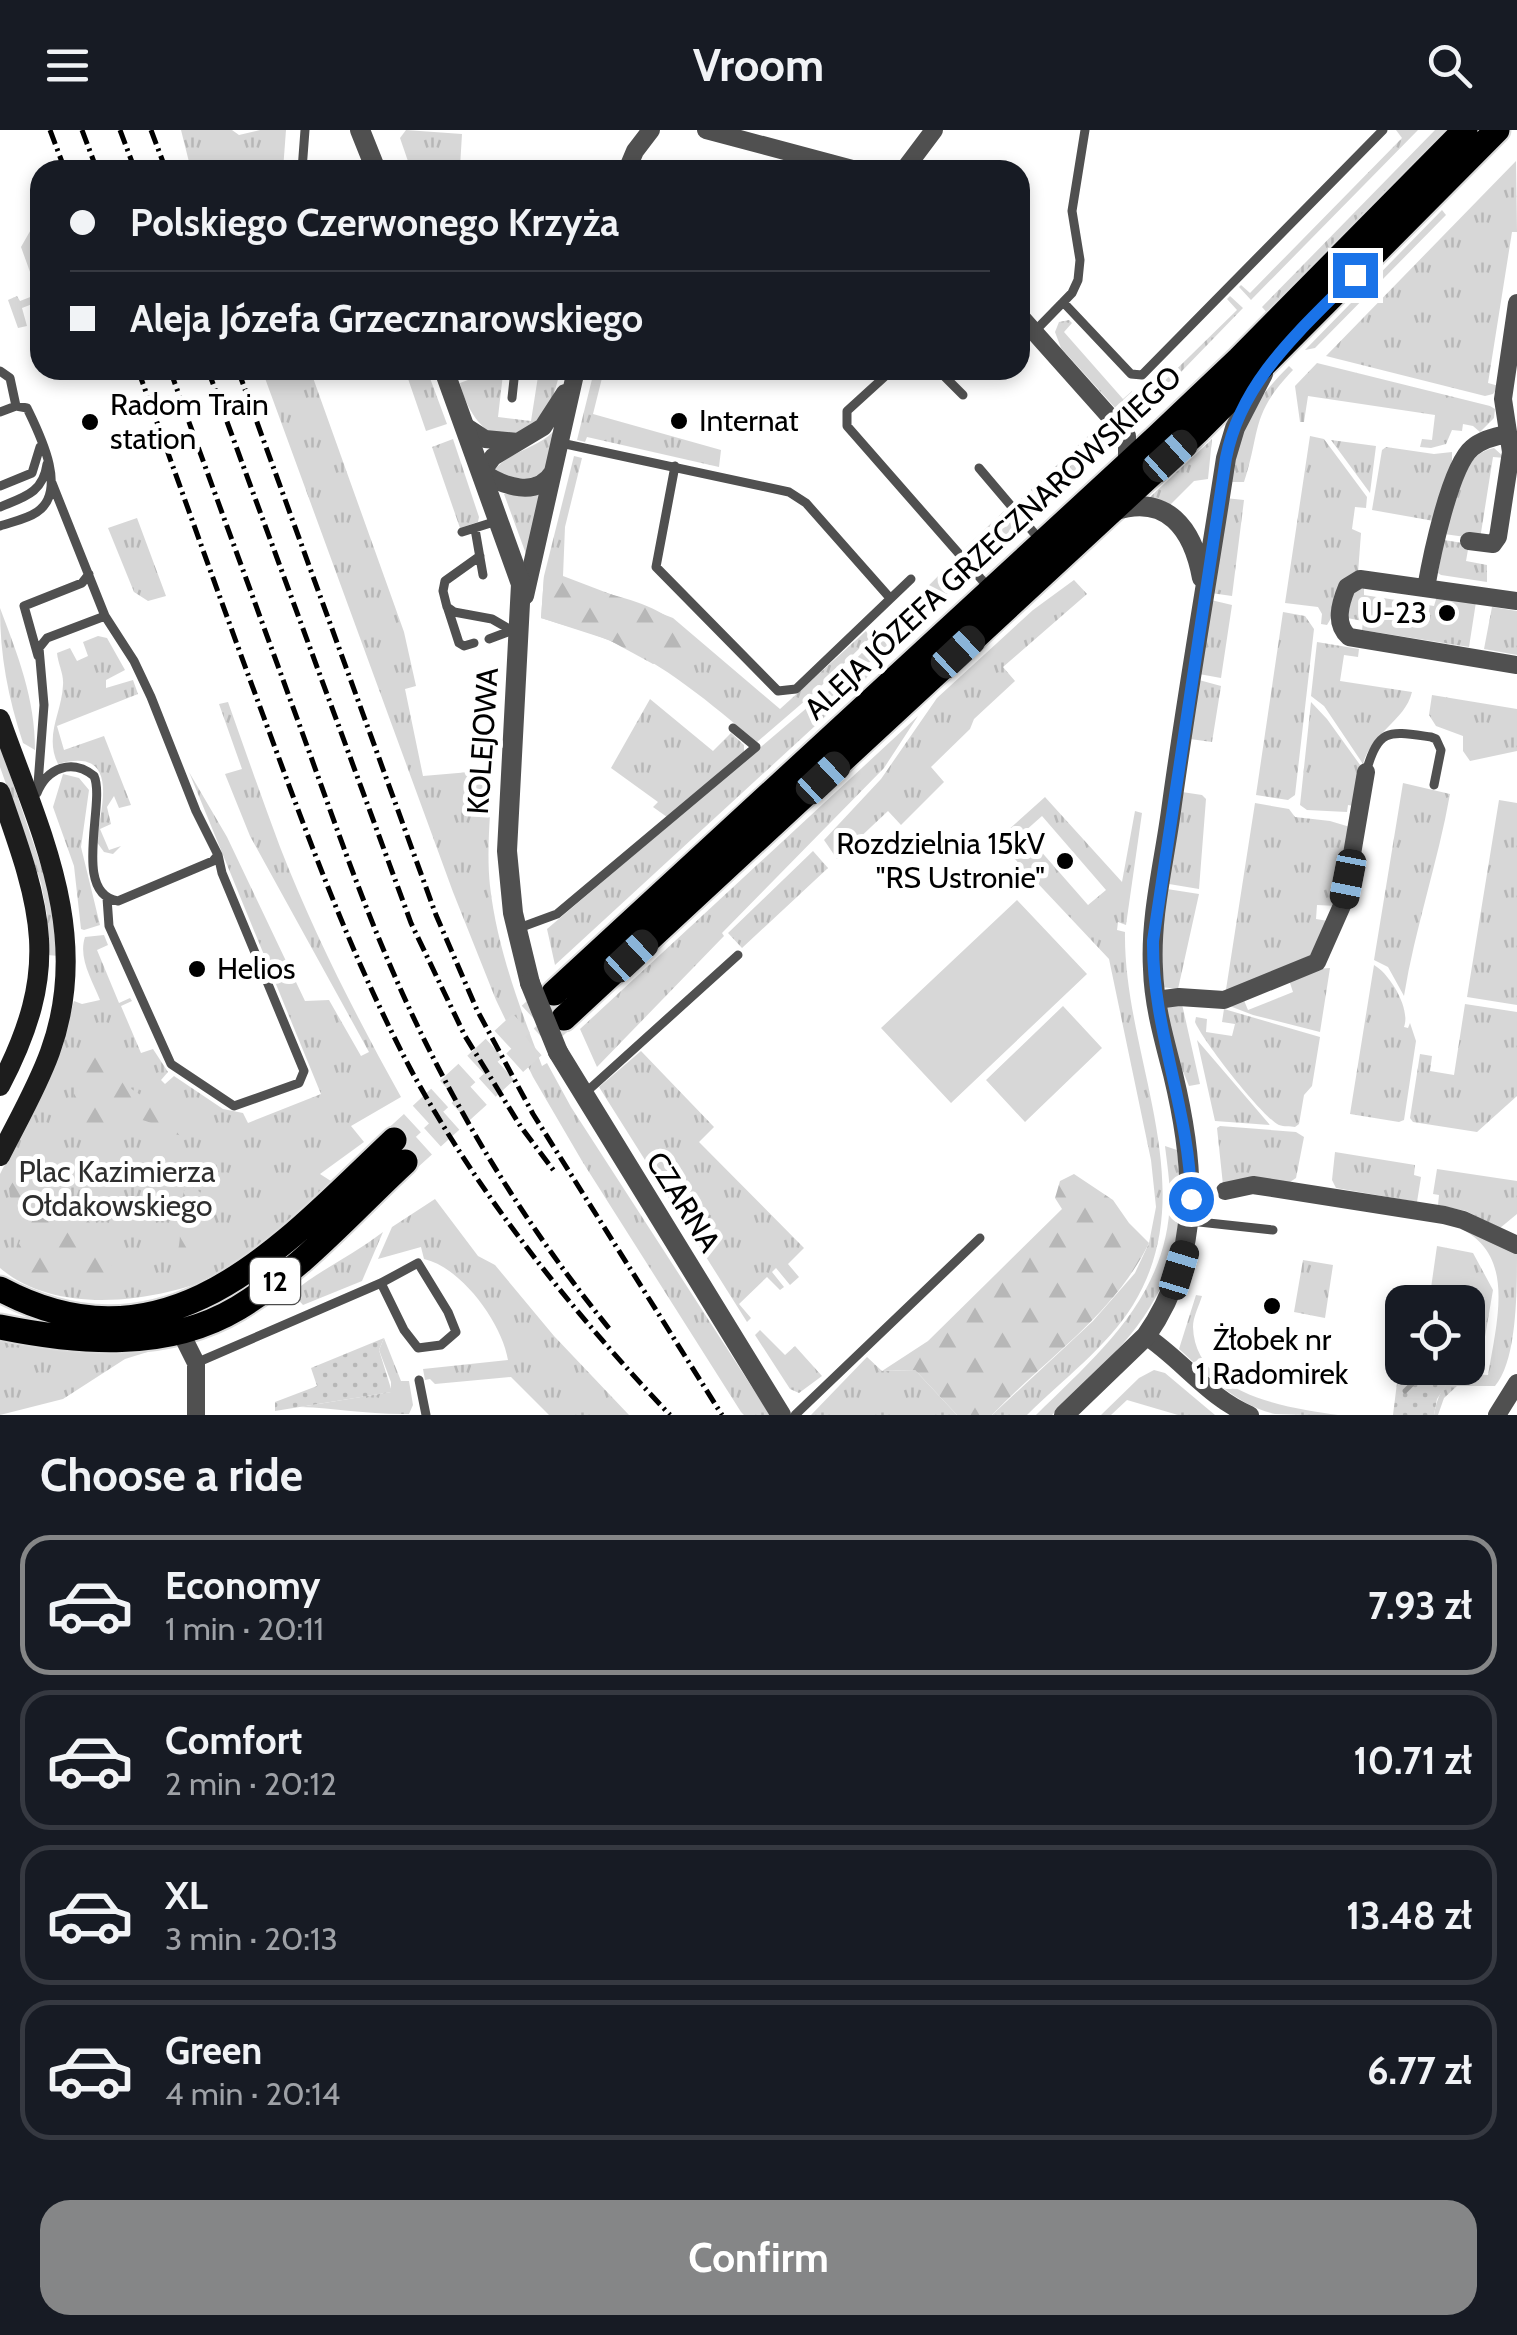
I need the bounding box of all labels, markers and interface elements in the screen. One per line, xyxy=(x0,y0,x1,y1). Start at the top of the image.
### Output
icon: menu xyxy=(40,38,95,93)
text: Vroom xyxy=(693,38,824,92)
icon: search xyxy=(1422,38,1477,93)
text: Polskiego Czerwonego Krzyża xyxy=(130,199,619,246)
route end xyxy=(1333,253,1378,298)
text: Aleja Józefa Grzecznarowskiego xyxy=(130,295,643,342)
street label: ALEJA JÓZEFA GRZECZNAROWSKIEGO xyxy=(796,358,1189,727)
place label: Radom Train station xyxy=(110,386,269,457)
place label: Internat xyxy=(699,402,799,439)
marker: Internat xyxy=(668,410,690,432)
marker: Radom Train station xyxy=(79,411,101,433)
car xyxy=(1138,425,1202,487)
place label: U-23 xyxy=(1361,594,1427,631)
marker: U-23 xyxy=(1436,602,1458,624)
car xyxy=(926,621,990,683)
street label: KOLEJOWA xyxy=(459,666,506,816)
car xyxy=(791,747,855,809)
place label: Rozdzielnia 15kV "RS Ustronie" xyxy=(836,825,1046,896)
car xyxy=(1328,847,1368,911)
marker: Rozdzielnia 15kV "RS Ustronie" xyxy=(1054,850,1076,872)
car xyxy=(599,925,663,987)
place label: Helios xyxy=(217,950,295,987)
marker: Helios xyxy=(186,958,208,980)
street label: CZARNA xyxy=(638,1145,729,1259)
park label: Plac Kazimierza Ołdakowskiego xyxy=(19,1153,216,1224)
route start xyxy=(1169,1177,1214,1222)
car xyxy=(1156,1237,1202,1303)
road number: 12 xyxy=(250,1258,300,1304)
map controls xyxy=(1385,1285,1485,1385)
button: locate xyxy=(1385,1285,1485,1385)
marker: Żłobek nr 1 Radomirek xyxy=(1261,1295,1283,1317)
place label: Żłobek nr 1 Radomirek xyxy=(1196,1321,1349,1392)
text: Choose a ride xyxy=(40,1448,303,1502)
icon: car xyxy=(45,1560,135,1650)
text: Economy xyxy=(165,1562,320,1609)
text: 7.93 zł xyxy=(1368,1582,1472,1629)
text: 1 min · 20:11 xyxy=(165,1609,324,1648)
icon: car xyxy=(45,1715,135,1805)
text: Comfort xyxy=(165,1717,302,1764)
text: 10.71 zł xyxy=(1353,1737,1472,1784)
text: 2 min · 20:12 xyxy=(165,1764,337,1803)
icon: car xyxy=(45,1870,135,1960)
text: XL xyxy=(165,1872,208,1919)
text: 13.48 zł xyxy=(1346,1892,1472,1939)
text: 3 min · 20:13 xyxy=(165,1919,338,1958)
icon: car xyxy=(45,2025,135,2115)
text: Green xyxy=(165,2027,262,2074)
text: 6.77 zł xyxy=(1367,2047,1472,2094)
text: 4 min · 20:14 xyxy=(165,2074,340,2113)
button: Confirm xyxy=(40,2200,1477,2315)

